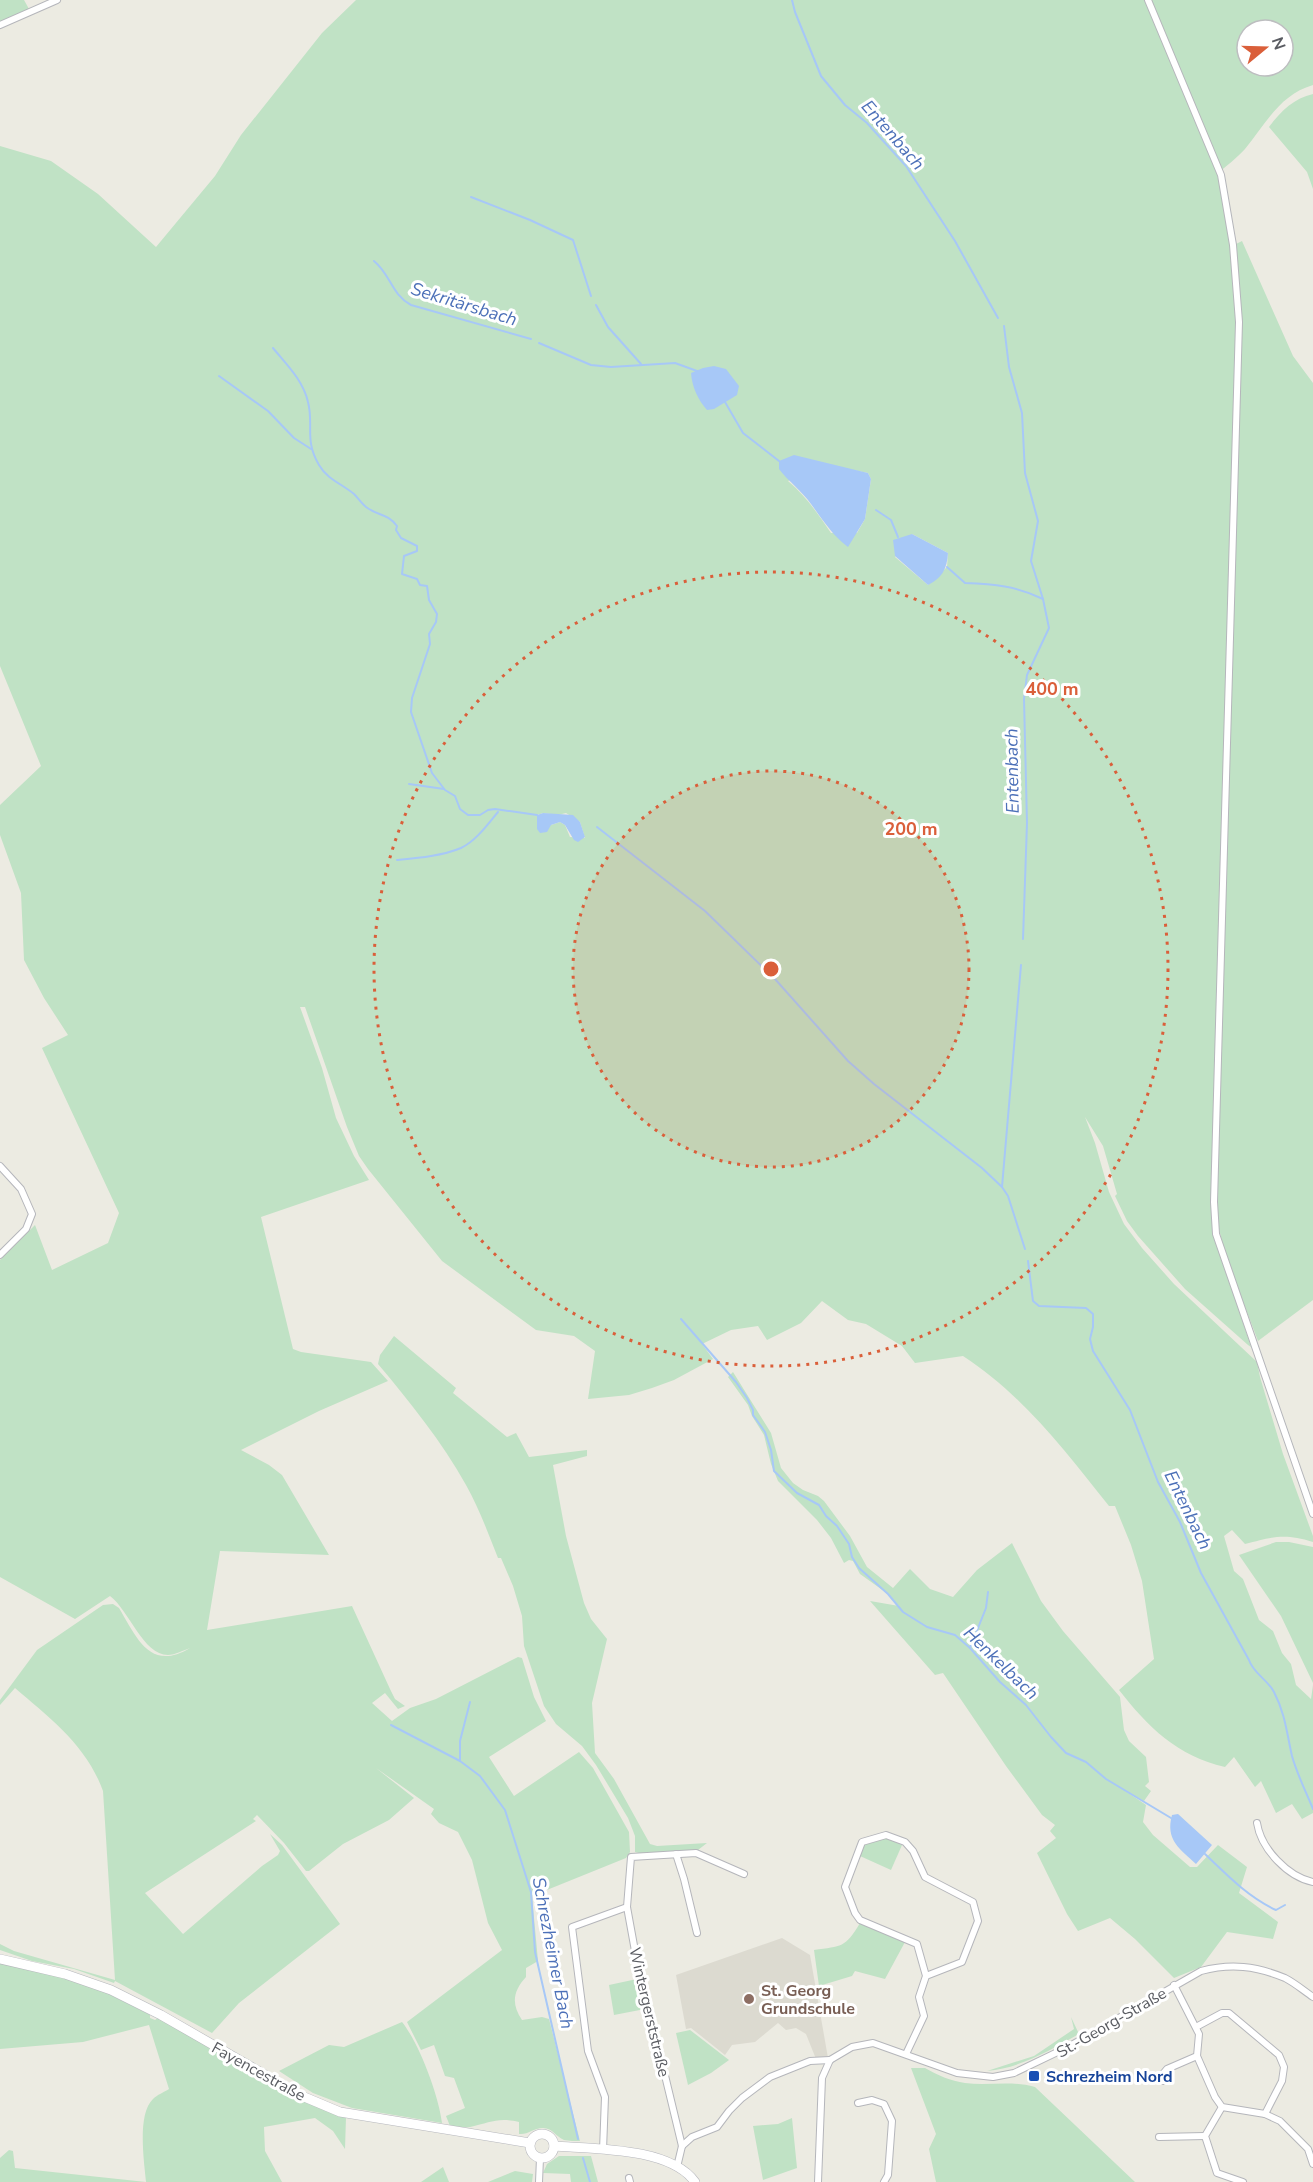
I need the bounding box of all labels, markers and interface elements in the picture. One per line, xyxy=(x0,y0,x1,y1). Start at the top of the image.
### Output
north arrow xyxy=(1235,18,1295,78)
text: N xyxy=(1266,34,1291,53)
water label: Entenbach xyxy=(856,95,930,175)
water label: Sekritärsbach xyxy=(408,276,520,332)
text: 400 m xyxy=(1025,677,1079,701)
water label: Entenbach xyxy=(999,728,1025,814)
text: 200 m xyxy=(884,817,938,841)
centre of rings xyxy=(761,959,781,979)
water label: Entenbach xyxy=(1159,1466,1217,1554)
water label: Henkelbach xyxy=(958,1621,1044,1705)
water label: Schrezheimer Bach xyxy=(527,1875,579,2031)
street label: Wintergerststraße xyxy=(623,1945,675,2079)
place label: St. Georg Grundschule xyxy=(761,1980,855,2020)
street label: St.-Georg-Straße xyxy=(1052,1982,1171,2063)
marker: St. Georg Grundschule xyxy=(742,1992,756,2006)
street label: Fayencestraße xyxy=(208,2037,309,2107)
place label: Schrezheim Nord xyxy=(1046,2066,1173,2088)
marker: Schrezheim Nord xyxy=(1027,2069,1041,2083)

